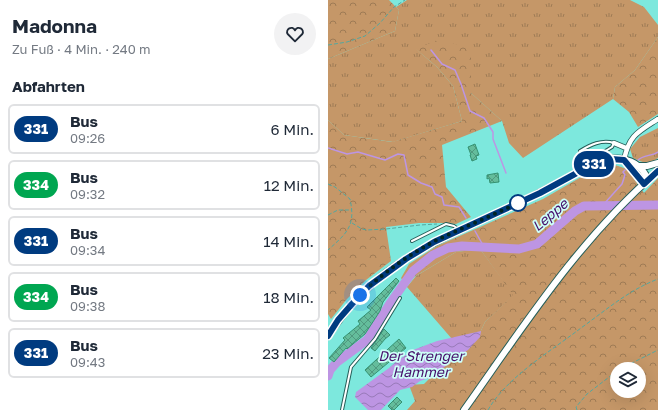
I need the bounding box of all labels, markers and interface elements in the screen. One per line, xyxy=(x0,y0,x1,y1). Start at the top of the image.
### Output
button: heart xyxy=(274,13,316,55)
text: Madonna xyxy=(12,14,97,37)
text: Zu Fuß · 4 Min. · 240 m xyxy=(12,41,151,57)
text: Abfahrten xyxy=(12,77,85,95)
text: Bus xyxy=(70,112,98,130)
text: 331 xyxy=(24,120,48,137)
text: 6 Min. xyxy=(271,120,314,138)
text: 09:26 xyxy=(70,130,105,146)
line badge: 331 xyxy=(571,151,617,177)
text: 331 xyxy=(582,155,606,172)
text: Bus xyxy=(70,168,98,186)
text: 334 xyxy=(23,176,49,193)
text: 12 Min. xyxy=(264,176,314,194)
text: 09:32 xyxy=(70,186,105,202)
unlabelled marker xyxy=(509,194,527,212)
water label: Leppe xyxy=(528,194,572,234)
text: Bus xyxy=(70,224,98,242)
text: 331 xyxy=(24,232,48,249)
text: 14 Min. xyxy=(263,232,314,250)
text: 09:34 xyxy=(70,242,105,258)
text: Bus xyxy=(70,280,98,298)
your location xyxy=(350,285,370,305)
text: 334 xyxy=(23,288,49,305)
text: 18 Min. xyxy=(263,288,314,306)
text: 09:38 xyxy=(70,298,105,314)
text: Bus xyxy=(70,336,98,354)
text: 331 xyxy=(24,344,48,361)
text: 23 Min. xyxy=(262,344,314,362)
water label: Der Strenger Hammer xyxy=(378,347,466,380)
text: 09:43 xyxy=(70,354,105,370)
map controls xyxy=(610,362,646,398)
button: layers xyxy=(610,362,646,398)

